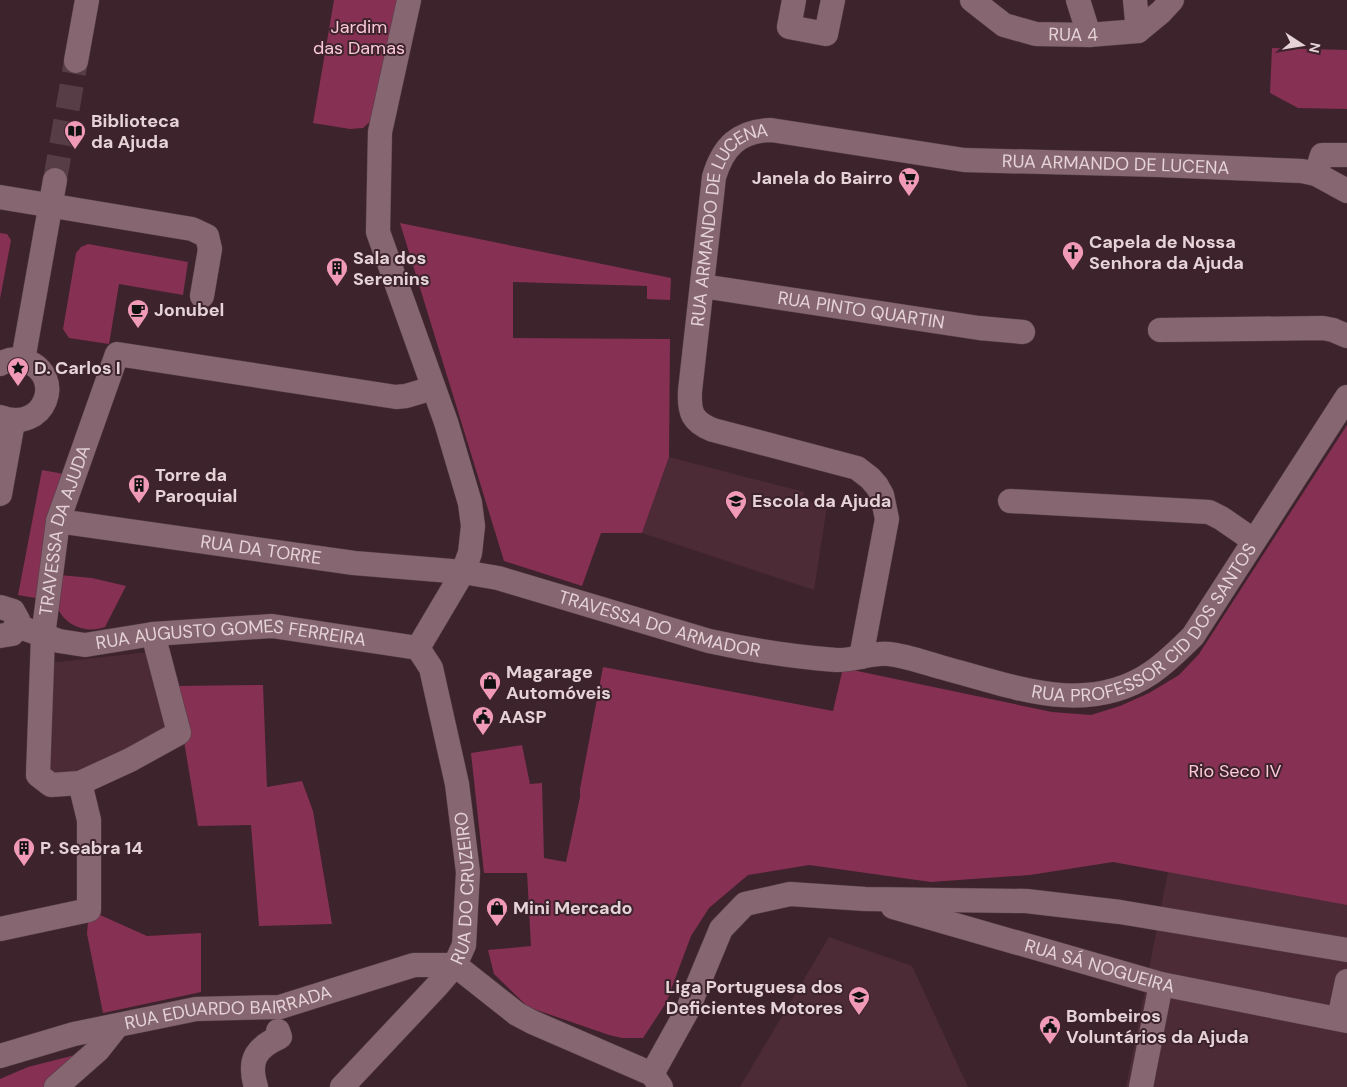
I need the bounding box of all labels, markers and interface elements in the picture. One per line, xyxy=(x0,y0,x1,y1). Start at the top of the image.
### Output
park label: Jardim das Damas xyxy=(313,15,405,60)
north arrow xyxy=(1277,20,1327,70)
street label: RUA 4 xyxy=(1048,22,1099,47)
text: N xyxy=(1305,41,1325,55)
place label: Biblioteca da Ajuda xyxy=(91,109,179,154)
street label: RUA ARMANDO DE LUCENA xyxy=(685,118,769,328)
library icon: Biblioteca da Ajuda xyxy=(63,119,87,150)
street label: RUA ARMANDO DE LUCENA xyxy=(1002,149,1230,180)
place label: Janela do Bairro xyxy=(752,166,893,190)
supermarket icon: Janela do Bairro xyxy=(897,166,921,197)
place label: Capela de Nossa Senhora da Ajuda xyxy=(1089,230,1244,275)
church icon: Capela de Nossa Senhora da Ajuda xyxy=(1061,240,1085,271)
place label: Sala dos Serenins xyxy=(353,246,429,291)
building icon: Sala dos Serenins xyxy=(325,256,349,287)
street label: RUA PINTO QUARTIN xyxy=(776,286,946,335)
cafe icon: Jonubel xyxy=(126,298,150,329)
place label: Jonubel xyxy=(154,298,224,322)
place icon: D. Carlos I xyxy=(6,356,30,387)
place label: D. Carlos I xyxy=(34,356,121,380)
street label: TRAVESSA DA AJUDA xyxy=(34,442,96,617)
place label: Torre da Paroquial xyxy=(155,463,237,508)
building icon: Torre da Paroquial xyxy=(127,473,151,504)
school or university icon: Escola da Ajuda xyxy=(724,489,748,520)
place label: Escola da Ajuda xyxy=(752,489,891,513)
street label: RUA DA TORRE xyxy=(199,529,323,570)
street label: RUA PROFESSOR CID DOS SANTOS xyxy=(1030,538,1262,708)
street label: TRAVESSA DO ARMADOR xyxy=(556,585,762,663)
street label: RUA AUGUSTO GOMES FERREIRA xyxy=(94,614,368,655)
place label: Magarage Automóveis xyxy=(506,660,611,705)
shop icon: Magarage Automóveis xyxy=(478,670,502,701)
public building icon: AASP xyxy=(471,705,495,736)
place label: AASP xyxy=(499,705,546,729)
park label: Rio Seco IV xyxy=(1188,759,1282,783)
street label: RUA DO CRUZEIRO xyxy=(445,810,480,968)
building icon: P. Seabra 14 xyxy=(12,836,36,867)
place label: P. Seabra 14 xyxy=(40,836,143,860)
shop icon: Mini Mercado xyxy=(485,896,509,927)
place label: Mini Mercado xyxy=(513,896,632,920)
street label: RUA SÁ NOGUEIRA xyxy=(1022,933,1177,998)
place label: Liga Portuguesa dos Deficientes Motores xyxy=(665,975,843,1020)
street label: RUA EDUARDO BAIRRADA xyxy=(122,980,334,1035)
school or university icon: Liga Portuguesa dos Deficientes Motores xyxy=(847,985,871,1016)
place label: Bombeiros Voluntários da Ajuda xyxy=(1066,1004,1249,1049)
public building icon: Bombeiros Voluntários da Ajuda xyxy=(1038,1014,1062,1045)

